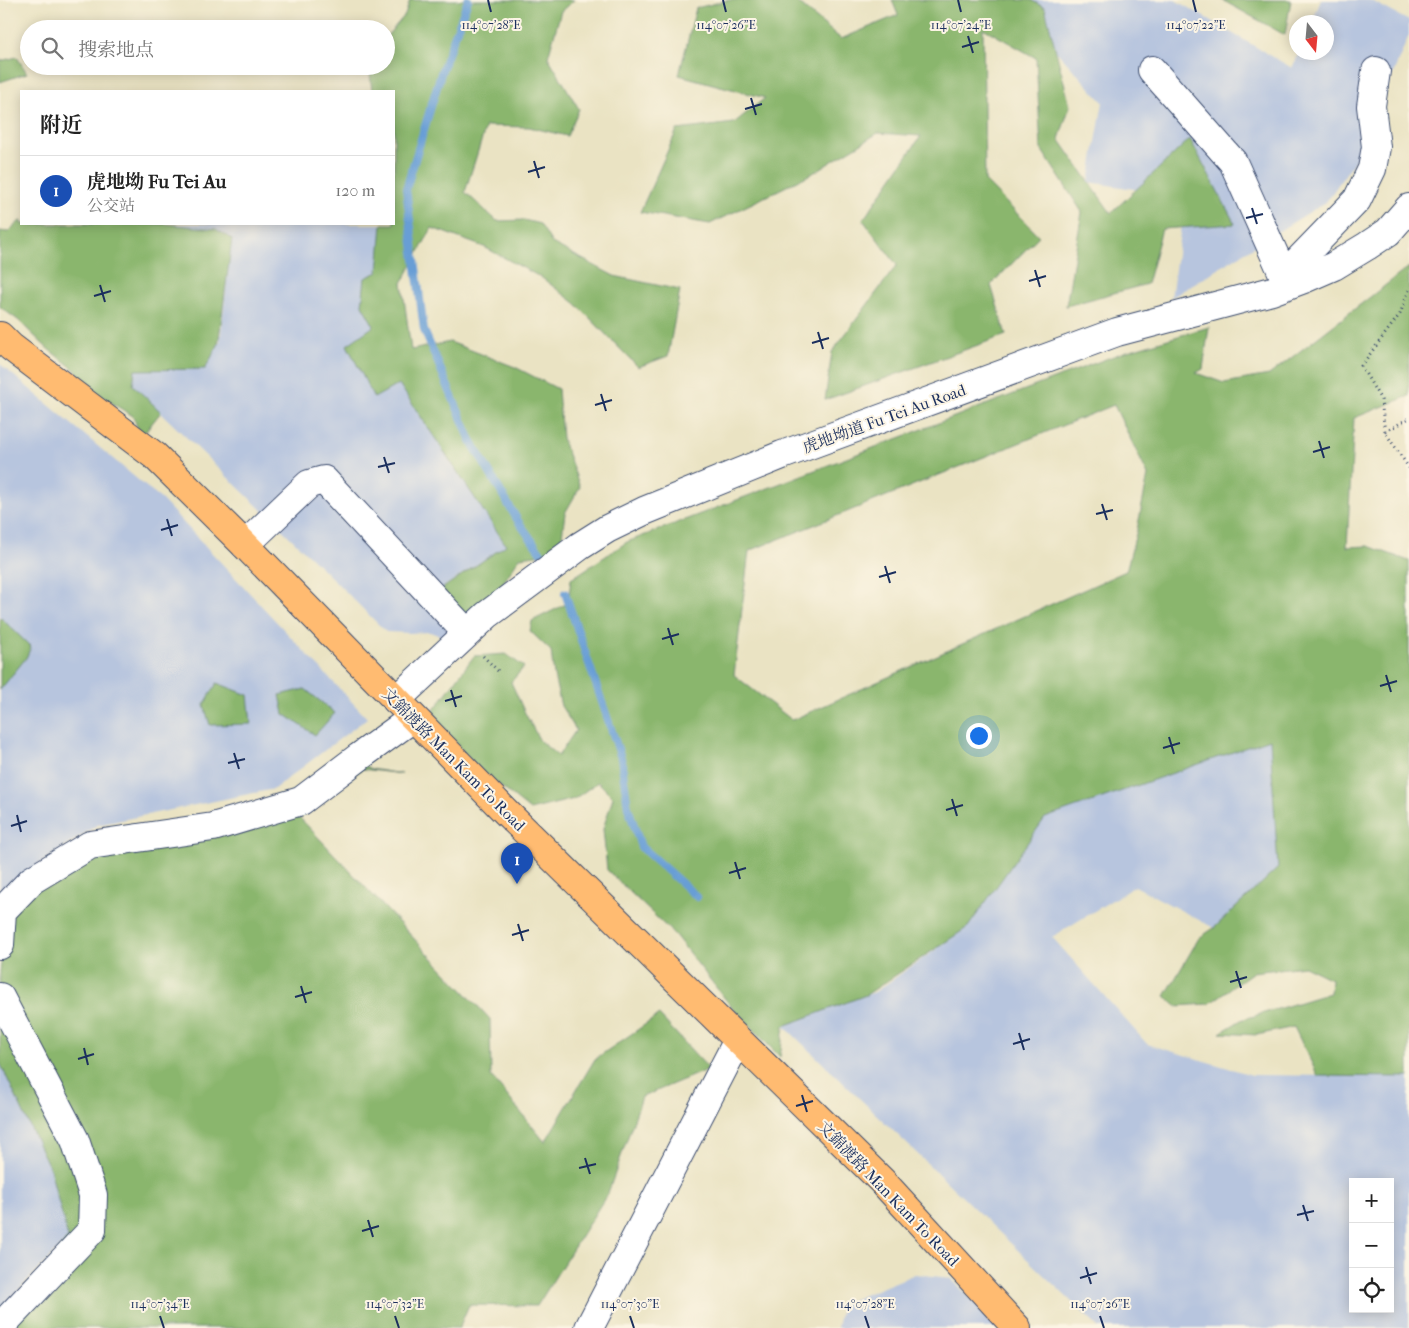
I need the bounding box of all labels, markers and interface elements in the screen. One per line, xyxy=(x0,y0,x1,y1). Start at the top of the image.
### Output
north arrow xyxy=(1289,15,1334,60)
text: 114°07'28"E xyxy=(461,18,521,32)
text: 114°07'26"E xyxy=(696,18,756,32)
text: 114°07'24"E xyxy=(931,18,991,32)
text: 114°07'22"E xyxy=(1166,18,1226,32)
search box xyxy=(20,20,395,75)
icon: search xyxy=(38,34,66,62)
text: 搜索地点 xyxy=(78,39,154,61)
text: 附近 xyxy=(40,113,82,137)
text: 虎地坳 Fu Tei Au xyxy=(87,171,226,193)
text: 1 xyxy=(53,181,59,200)
text: 120 m xyxy=(336,181,375,200)
text: 公交站 xyxy=(87,196,135,215)
street label: 虎地坳道 Fu Tei Au Road xyxy=(800,380,969,457)
street label: 文錦渡路 Man Kam To Road xyxy=(378,684,529,835)
your location xyxy=(966,723,992,749)
pin: 1 xyxy=(501,843,533,884)
street label: 文錦渡路 Man Kam To Road xyxy=(814,1117,963,1270)
map controls xyxy=(1349,1178,1394,1313)
button: + xyxy=(1349,1178,1394,1223)
button: − xyxy=(1349,1223,1394,1268)
button: locate xyxy=(1349,1268,1394,1313)
text: 114°07'34"E xyxy=(130,1297,190,1311)
text: 114°07'32"E xyxy=(366,1297,424,1311)
text: 114°07'30"E xyxy=(601,1297,659,1311)
text: 114°07'28"E xyxy=(835,1297,895,1311)
text: 114°07'26"E xyxy=(1070,1297,1130,1311)

